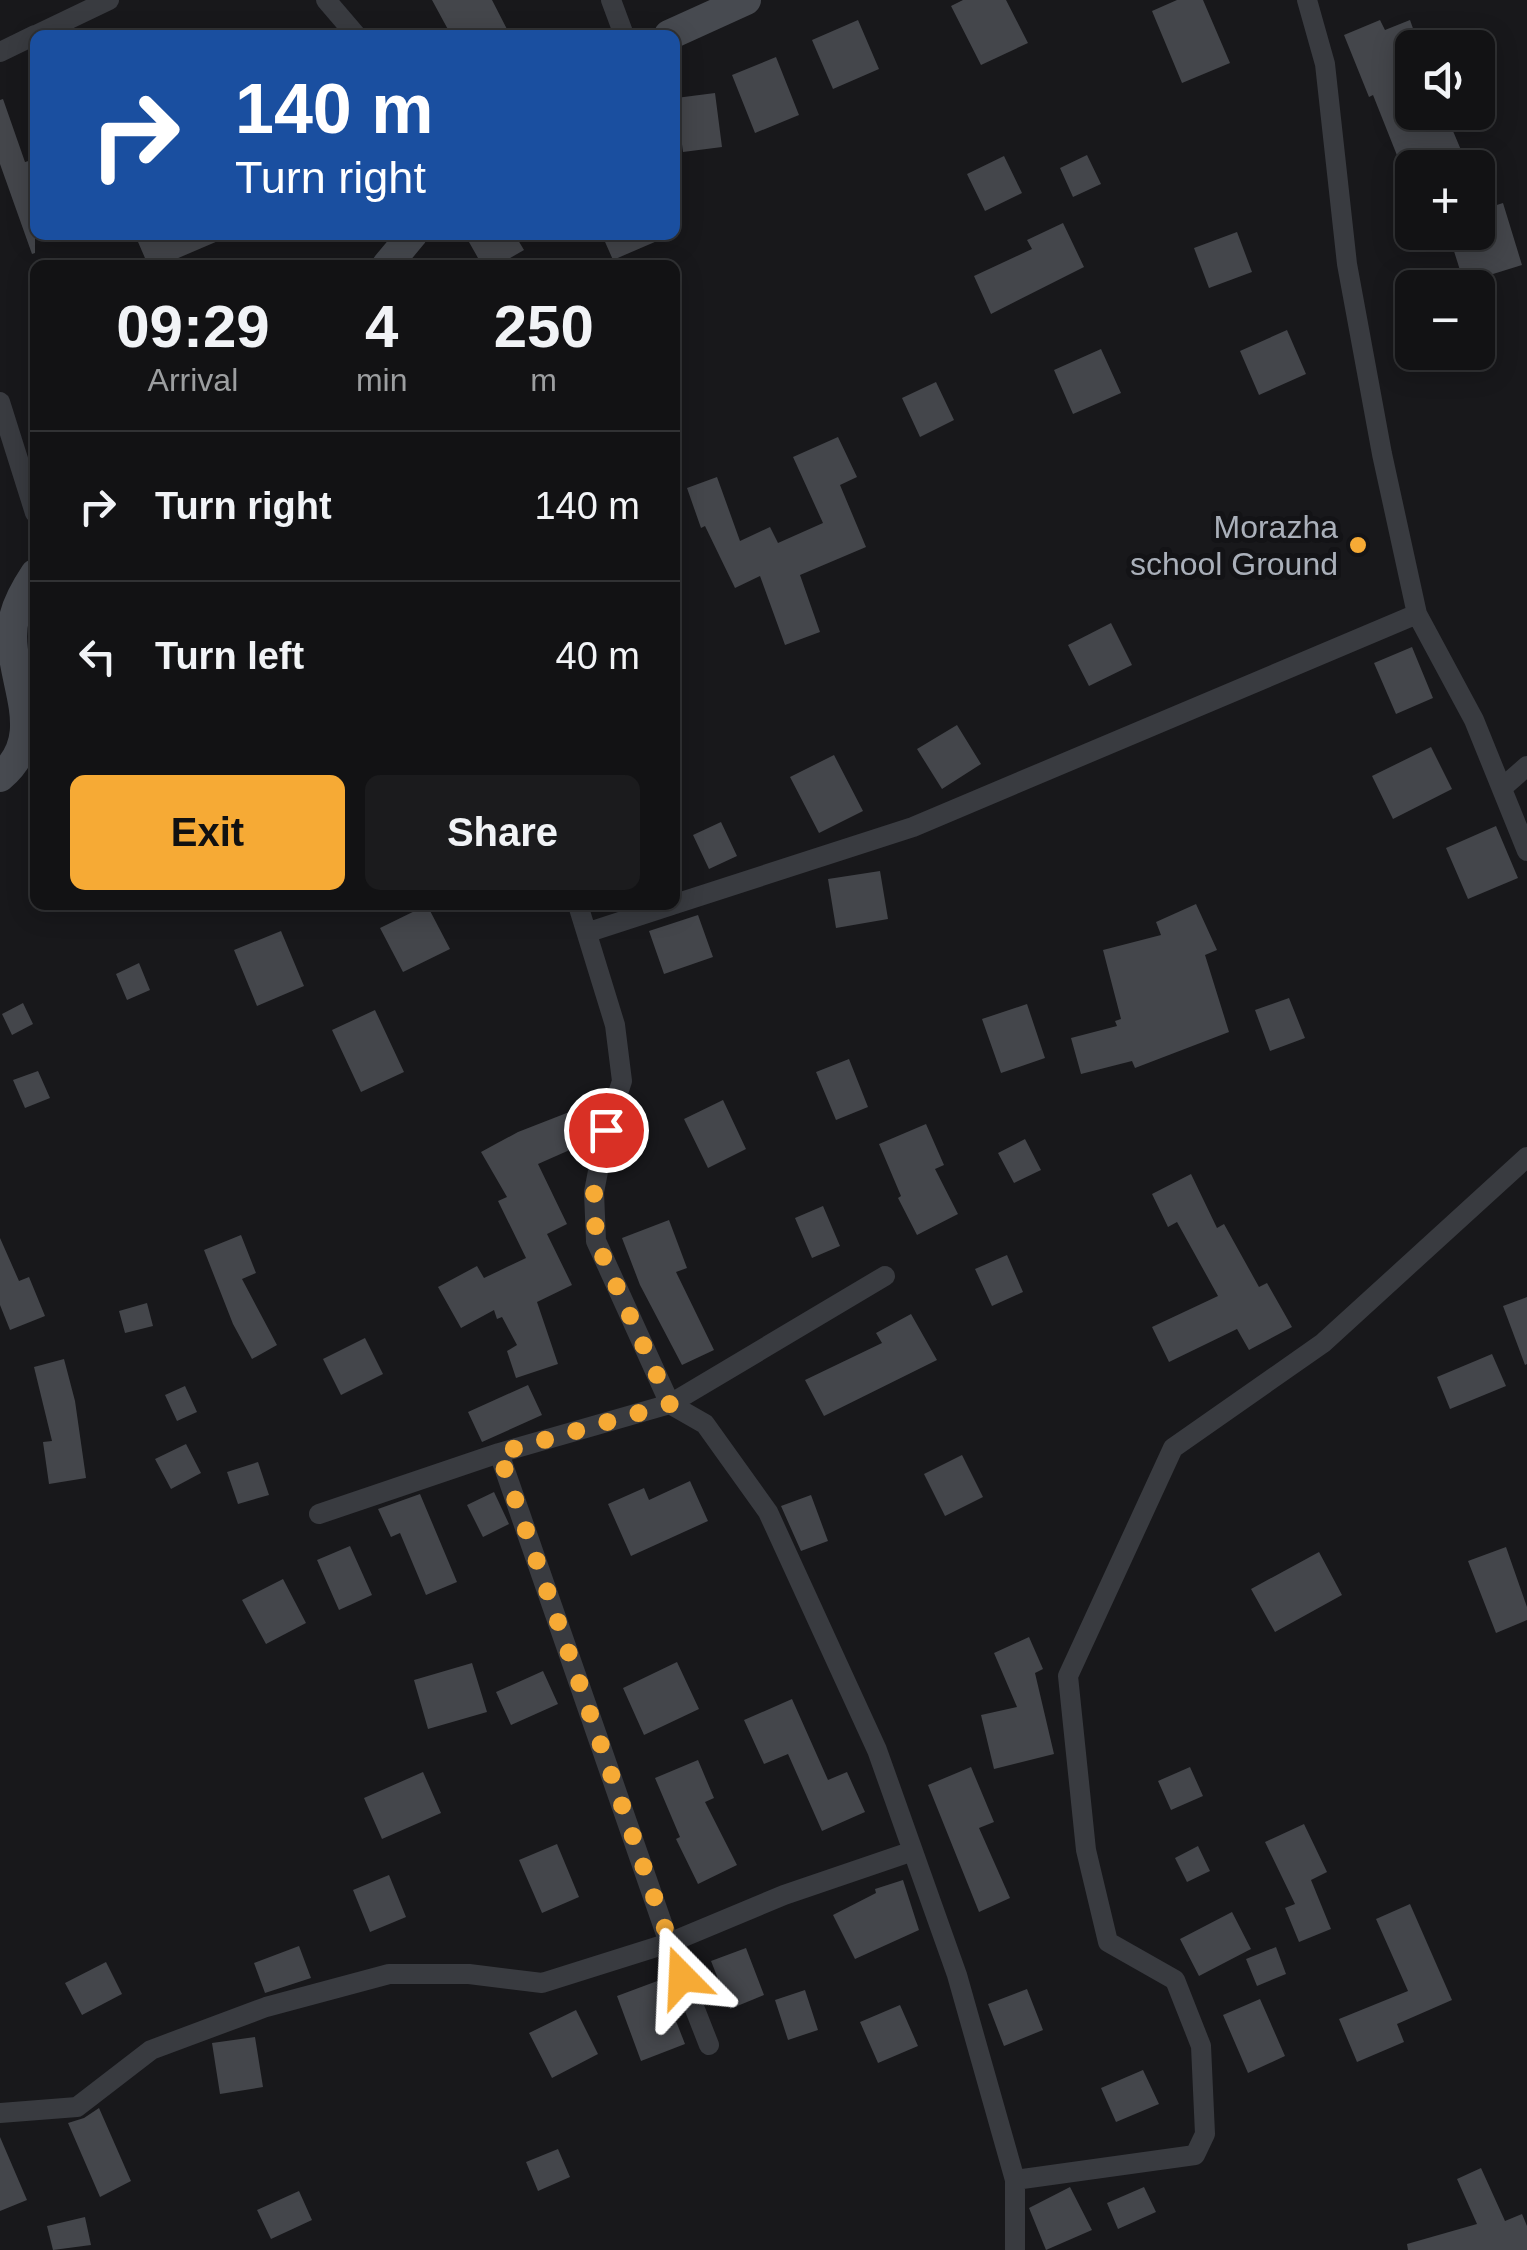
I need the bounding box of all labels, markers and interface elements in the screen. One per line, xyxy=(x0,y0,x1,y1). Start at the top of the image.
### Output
map controls xyxy=(1395,30,1495,370)
button: sound xyxy=(1395,30,1495,130)
icon: right xyxy=(70,70,200,200)
text: 140 m xyxy=(235,70,433,148)
button: + xyxy=(1395,150,1495,250)
text: Turn right xyxy=(235,152,426,203)
button: − xyxy=(1395,270,1495,370)
text: 09:29 xyxy=(116,293,270,360)
text: 4 xyxy=(365,293,398,360)
text: 250 xyxy=(494,293,594,360)
text: Arrival xyxy=(148,362,238,398)
text: min xyxy=(356,362,407,398)
text: m xyxy=(530,362,557,398)
icon: right xyxy=(70,479,125,534)
text: Turn right xyxy=(155,485,332,527)
text: 140 m xyxy=(534,485,640,527)
place label: Morazha school Ground xyxy=(1130,509,1338,582)
marker: Morazha school Ground xyxy=(1347,534,1369,556)
icon: left xyxy=(70,629,125,684)
text: Turn left xyxy=(155,635,304,677)
text: 40 m xyxy=(556,635,640,677)
button: Exit xyxy=(70,775,345,890)
button: Share xyxy=(365,775,640,890)
pin xyxy=(564,1088,649,1173)
icon: arrive xyxy=(579,1103,634,1158)
position arrow xyxy=(630,1925,734,2029)

